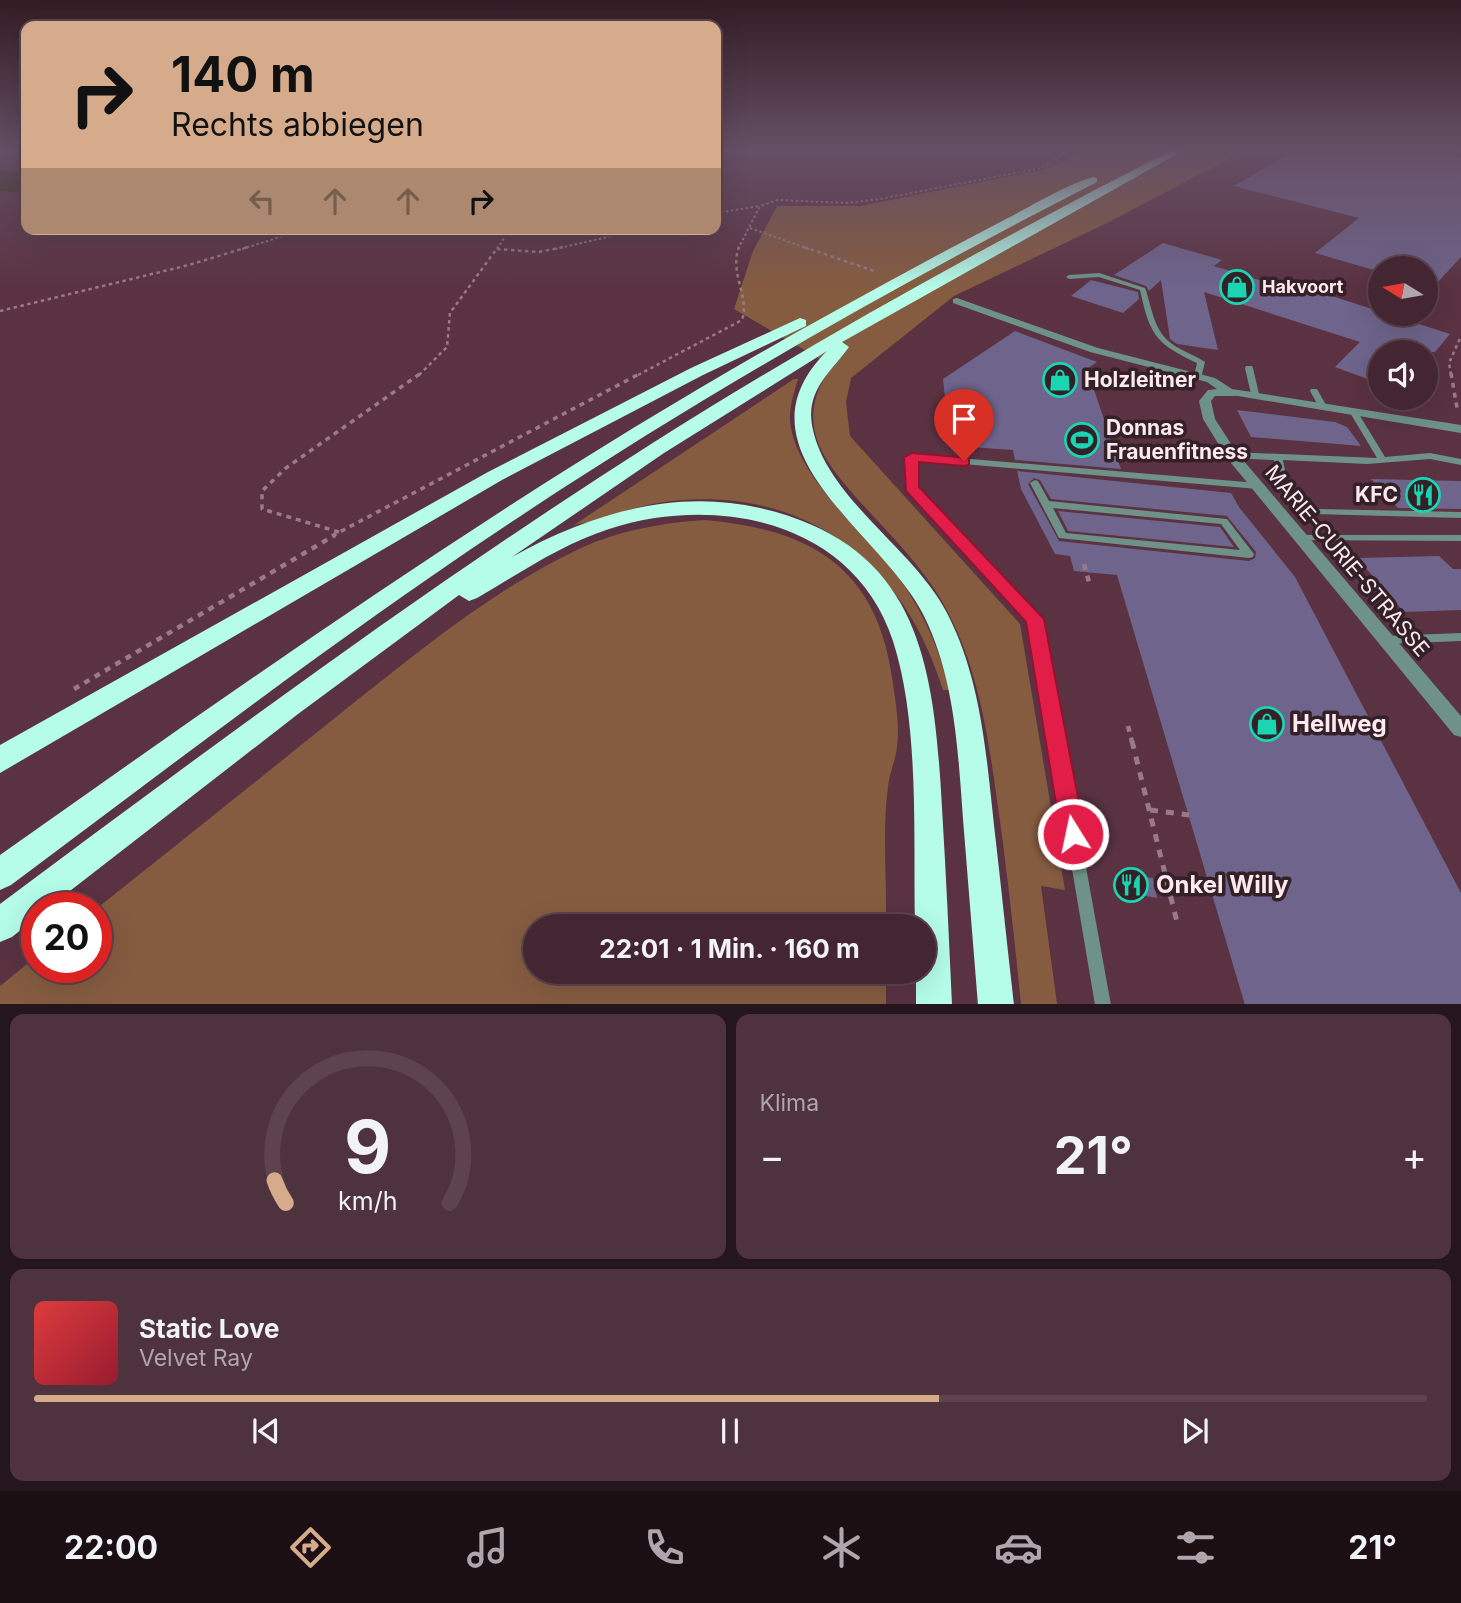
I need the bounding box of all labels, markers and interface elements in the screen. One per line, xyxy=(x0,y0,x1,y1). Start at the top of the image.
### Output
text: 140 m xyxy=(171,45,315,104)
icon: right xyxy=(56,49,147,140)
text: Rechts abbiegen xyxy=(171,105,424,144)
icon: left xyxy=(243,182,281,220)
icon: ahead xyxy=(316,182,354,220)
icon: ahead xyxy=(389,182,427,220)
icon: right xyxy=(462,182,500,220)
north arrow xyxy=(1368,256,1438,326)
map controls xyxy=(1368,256,1438,410)
shop icon: Hakvoort xyxy=(1218,268,1256,306)
place label: Hakvoort xyxy=(1262,276,1344,297)
button: sound xyxy=(1368,340,1438,410)
shop icon: Holzleitner xyxy=(1041,361,1079,399)
place label: Holzleitner xyxy=(1084,367,1196,392)
pin xyxy=(934,389,994,461)
icon: arrive xyxy=(945,400,983,438)
place label: Donnas Frauenfitness xyxy=(1106,415,1248,464)
sports icon: Donnas Frauenfitness xyxy=(1063,421,1101,459)
street label: MARIE-CURIE-STRASSE xyxy=(1260,460,1435,661)
restaurant icon: KFC xyxy=(1404,476,1442,514)
place label: KFC xyxy=(1355,482,1398,507)
shop icon: Hellweg xyxy=(1248,705,1286,743)
place label: Hellweg xyxy=(1292,709,1387,738)
position arrow xyxy=(1036,797,1110,871)
restaurant icon: Onkel Willy xyxy=(1112,866,1150,904)
place label: Onkel Willy xyxy=(1156,870,1289,899)
speed limit sign: 20 xyxy=(21,892,112,983)
text: 22:01 · 1 Min. · 160 m xyxy=(599,933,860,964)
text: Klima xyxy=(760,1089,819,1117)
text: 9 xyxy=(344,1102,391,1191)
text: 21° xyxy=(1054,1124,1133,1187)
text: − xyxy=(760,1133,785,1179)
text: + xyxy=(1402,1133,1427,1179)
text: km/h xyxy=(338,1185,397,1215)
text: Static Love xyxy=(139,1313,280,1344)
text: Velvet Ray xyxy=(139,1344,253,1372)
icon: previous xyxy=(247,1412,285,1450)
icon: pause xyxy=(711,1412,749,1450)
icon: next xyxy=(1176,1412,1214,1450)
icon: directions xyxy=(286,1523,335,1572)
icon: music xyxy=(463,1523,512,1572)
icon: phone xyxy=(640,1523,689,1572)
icon: climate xyxy=(817,1523,866,1572)
icon: car xyxy=(994,1523,1043,1572)
icon: filters xyxy=(1171,1523,1220,1572)
text: 22:00 xyxy=(64,1528,158,1567)
text: 21° xyxy=(1348,1528,1397,1567)

